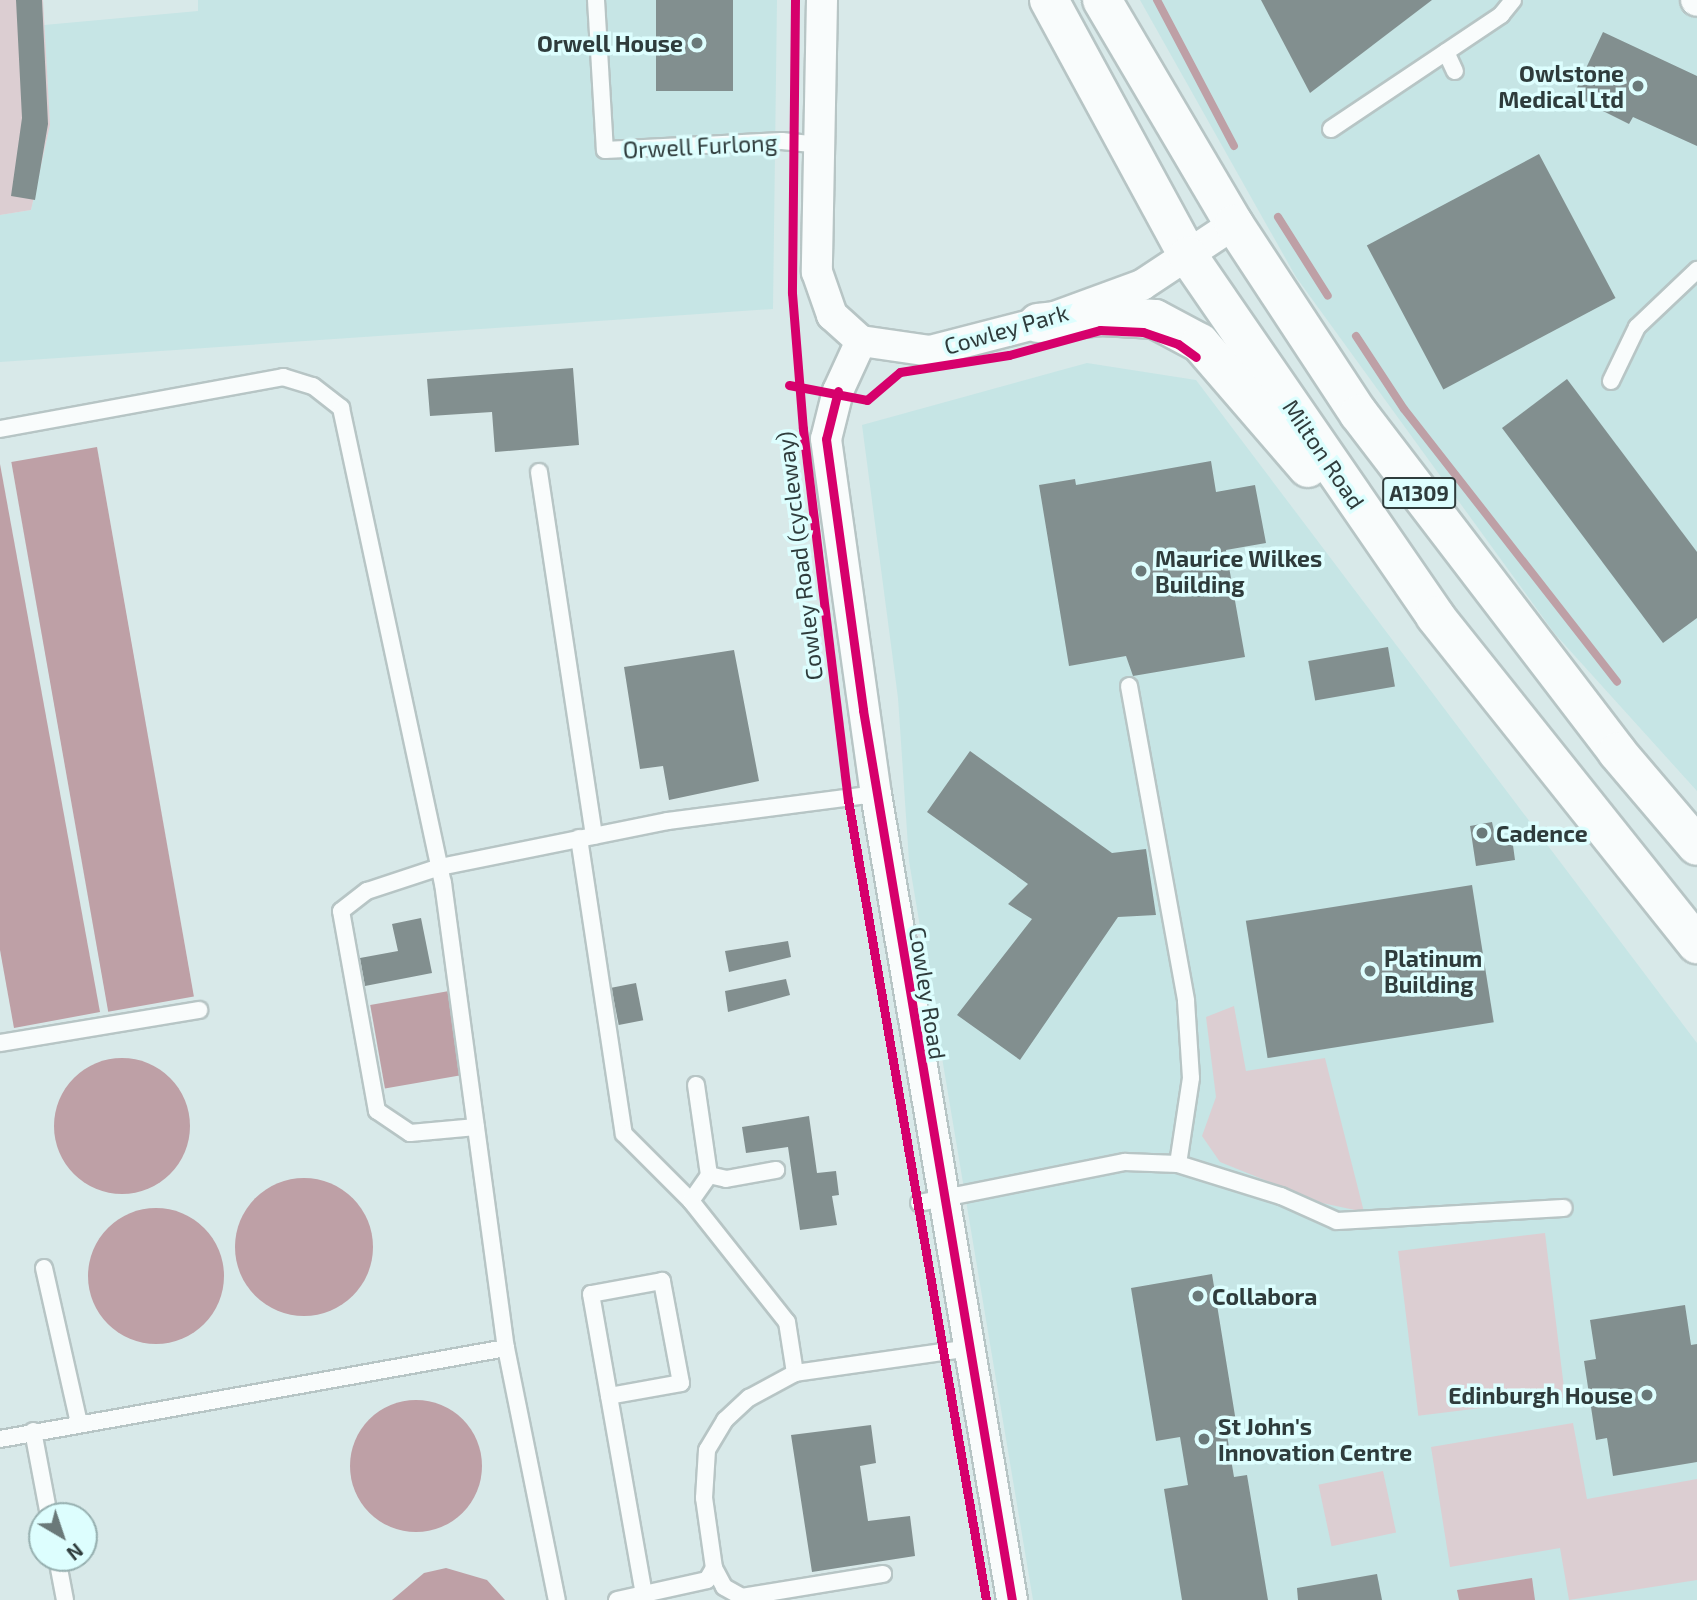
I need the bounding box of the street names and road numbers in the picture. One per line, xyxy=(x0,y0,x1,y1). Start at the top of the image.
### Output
street label: Orwell Furlong xyxy=(622,128,778,164)
street label: Cowley Park xyxy=(940,298,1072,360)
street label: Milton Road xyxy=(1277,394,1371,514)
street label: Cowley Road (cycleway) xyxy=(770,430,828,682)
road number: A1309 xyxy=(1380,476,1458,510)
street label: Cowley Road xyxy=(904,924,952,1062)

